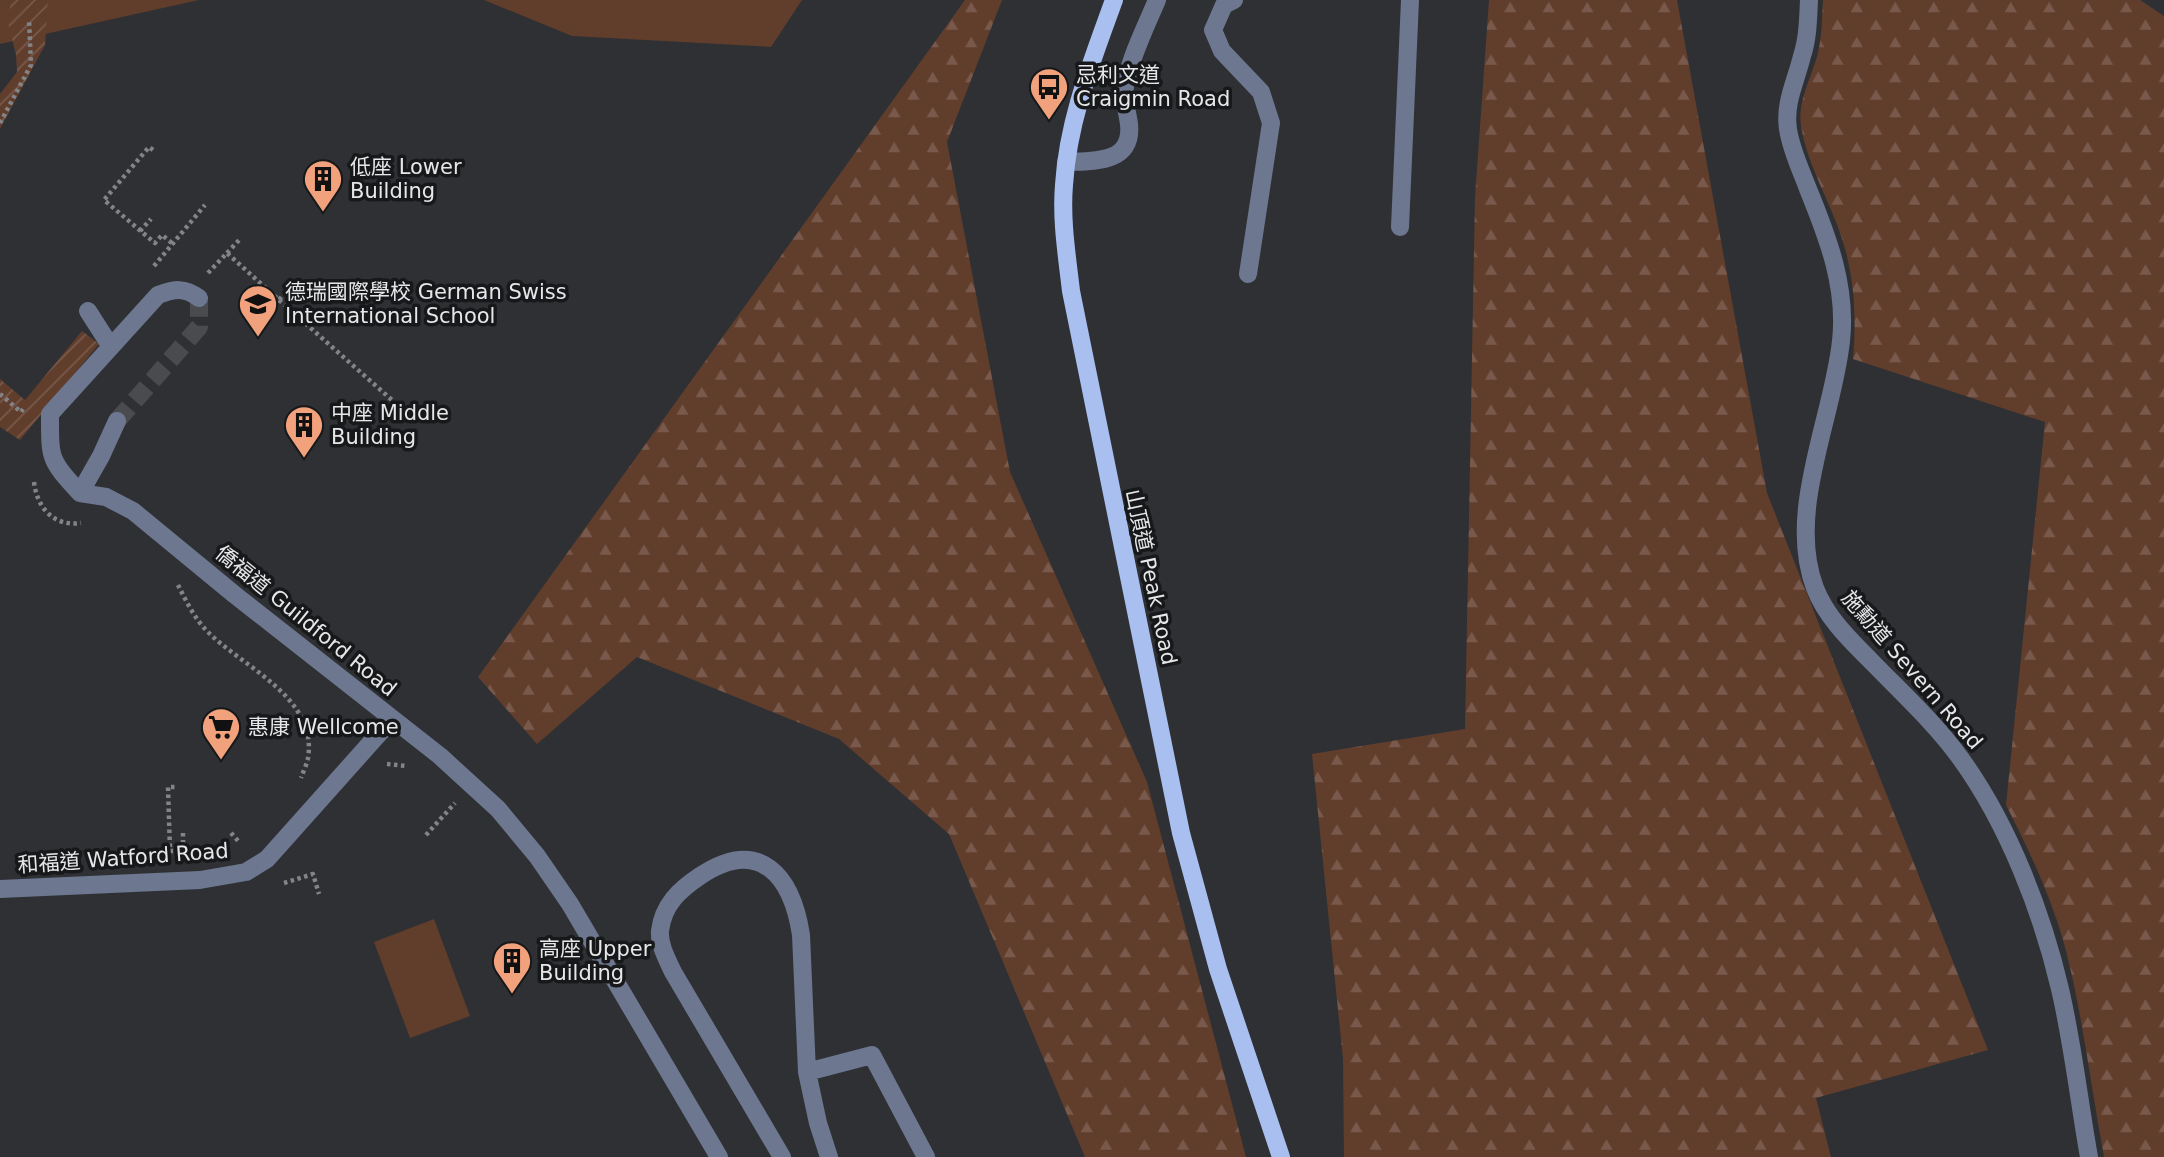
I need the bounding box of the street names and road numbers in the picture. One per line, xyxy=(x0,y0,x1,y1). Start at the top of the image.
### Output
street label: 山頂道 Peak Road xyxy=(1121,487,1181,667)
street label: 僑福道 Guildford Road xyxy=(211,541,401,701)
street label: 施勳道 Severn Road xyxy=(1837,586,1987,754)
street label: 和福道 Watford Road xyxy=(17,839,229,877)

